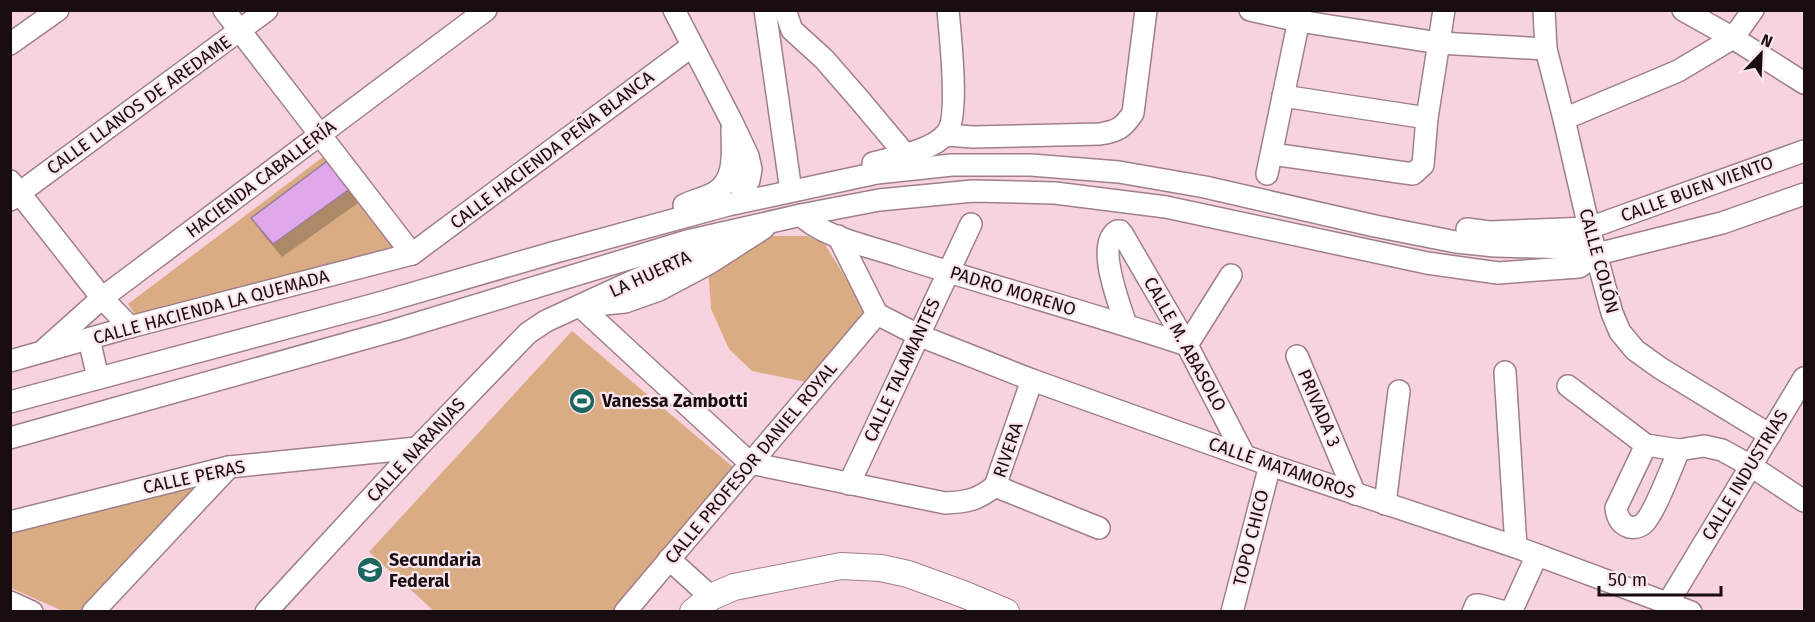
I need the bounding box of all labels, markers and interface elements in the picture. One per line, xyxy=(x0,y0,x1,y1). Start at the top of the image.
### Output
north arrow xyxy=(1731,24,1791,84)
text: N xyxy=(1758,30,1775,51)
street label: CALLE LLANOS DE AREDAME xyxy=(43,31,235,179)
street label: CALLE HACIENDA PEÑA BLANCA xyxy=(445,65,659,234)
street label: HACIENDA CABALLERÍA xyxy=(181,114,341,242)
street label: CALLE BUEN VIENTO xyxy=(1618,151,1776,227)
street label: CALLE COLÓN xyxy=(1574,206,1624,316)
street label: LA HUERTA xyxy=(606,245,695,302)
street label: PADRO MORENO xyxy=(947,261,1079,321)
street label: CALLE HACIENDA LA QUEMADA xyxy=(91,265,332,349)
street label: CALLE M. ABASOLO xyxy=(1139,273,1231,415)
street label: CALLE TALAMANTES xyxy=(859,295,945,445)
street label: CALLE PROFESOR DANIEL ROYAL xyxy=(660,358,842,568)
street label: PRIVADA 3 xyxy=(1293,366,1345,450)
sports icon: Vanessa Zambotti xyxy=(567,386,597,416)
place label: Vanessa Zambotti xyxy=(601,390,748,412)
street label: CALLE NARANJAS xyxy=(362,393,470,507)
street label: CALLE INDUSTRIAS xyxy=(1697,405,1793,544)
street label: RIVERA xyxy=(988,419,1028,481)
street label: CALLE MATAMOROS xyxy=(1206,433,1359,504)
street label: CALLE PERAS xyxy=(141,455,247,499)
street label: TOPO CHICO xyxy=(1228,487,1274,589)
place label: Secundaria Federal xyxy=(389,549,481,592)
school or university icon: Secundaria Federal xyxy=(355,555,385,585)
scale bar xyxy=(1599,559,1720,597)
text: 50 m xyxy=(1608,569,1647,591)

